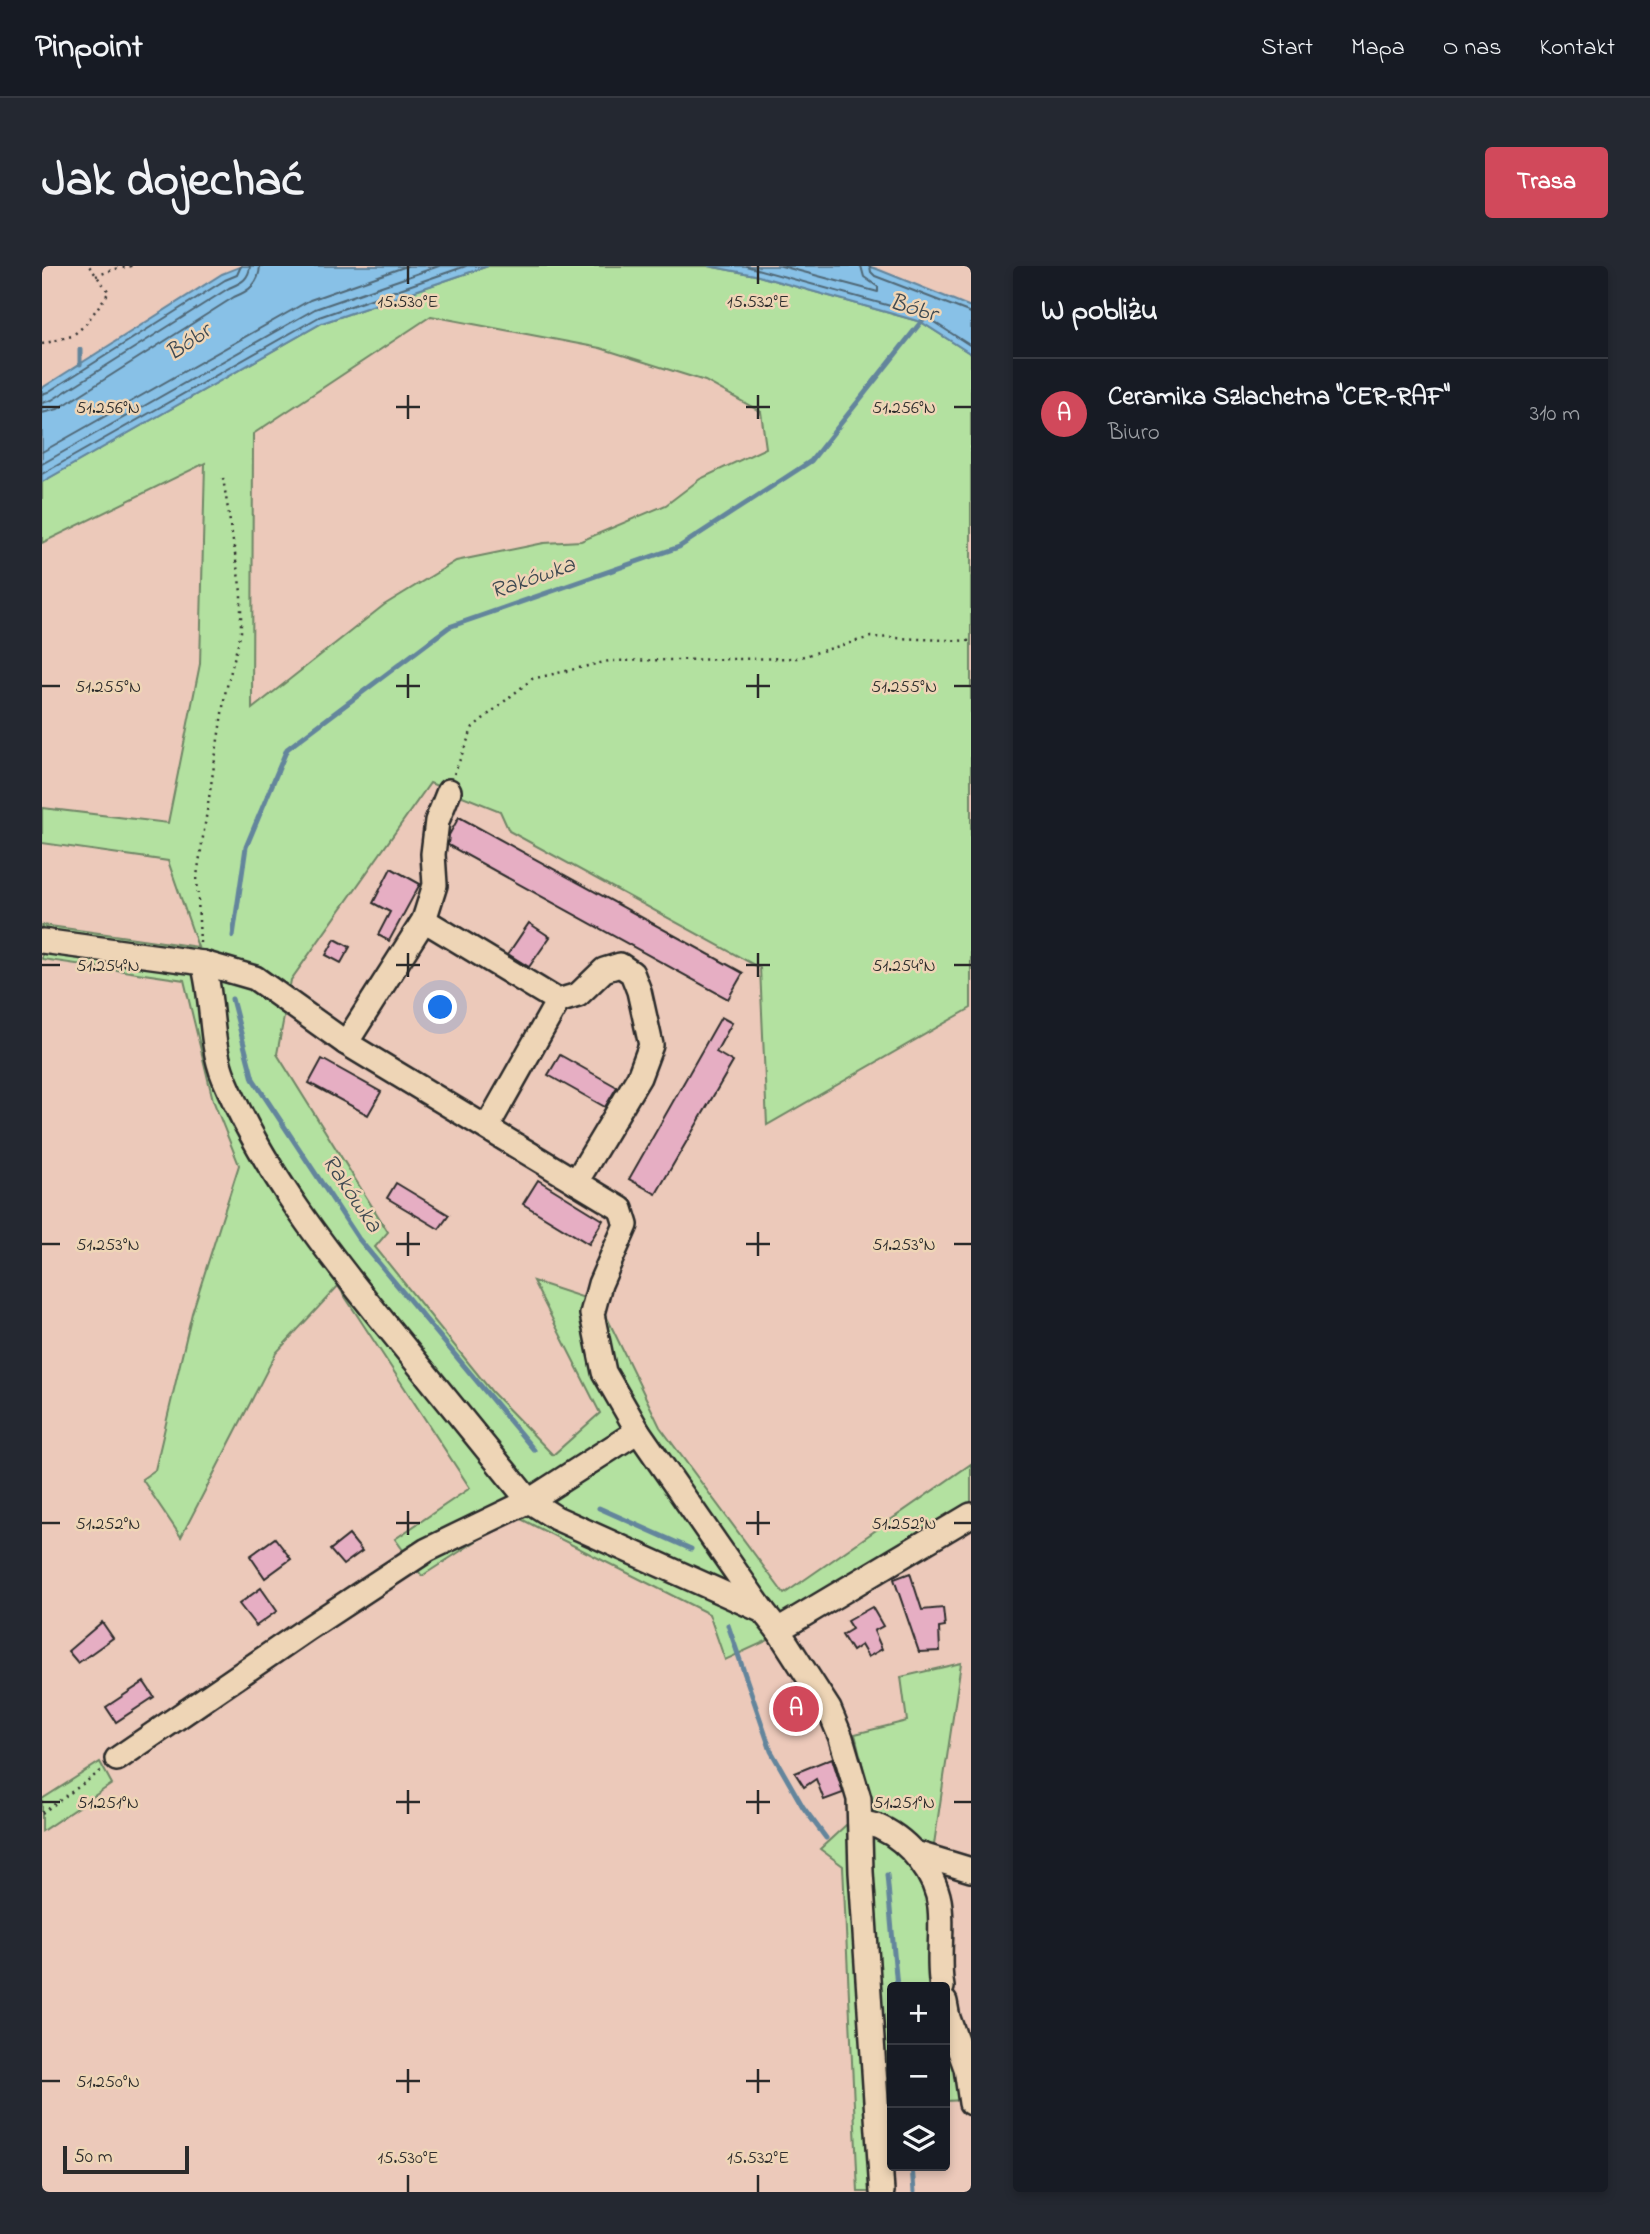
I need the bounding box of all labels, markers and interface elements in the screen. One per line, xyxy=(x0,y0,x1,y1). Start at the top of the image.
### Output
text: Pinpoint xyxy=(35,24,143,72)
text: Start xyxy=(1261,31,1313,66)
text: Mapa xyxy=(1351,31,1405,66)
text: O nas xyxy=(1443,31,1501,66)
text: Kontakt xyxy=(1539,31,1615,66)
text: Jak dojechać xyxy=(42,146,303,218)
button: Trasa xyxy=(1485,147,1608,218)
water label: Bóbr xyxy=(885,285,944,334)
text: 15.530°E xyxy=(378,290,439,316)
text: 15.532°E xyxy=(727,290,789,316)
text: W pobliżu xyxy=(1041,290,1158,334)
water label: Bóbr xyxy=(159,314,221,371)
text: Ceramika Szlachetna "CER-RAF" xyxy=(1108,379,1450,417)
text: 51.256°N xyxy=(76,396,140,422)
text: 51.256°N xyxy=(872,396,936,422)
text: A xyxy=(1057,398,1071,431)
text: 310 m xyxy=(1530,398,1580,431)
text: Biuro xyxy=(1108,417,1160,450)
water label: Rakówka xyxy=(486,548,581,610)
text: 51.255°N xyxy=(75,675,141,701)
text: 51.255°N xyxy=(871,675,937,701)
text: 51.254°N xyxy=(76,954,140,980)
text: 51.254°N xyxy=(872,954,936,980)
your location xyxy=(423,990,457,1024)
water label: Rakówka xyxy=(312,1148,391,1241)
text: 51.253°N xyxy=(76,1233,140,1259)
text: 51.253°N xyxy=(872,1233,936,1259)
text: 51.252°N xyxy=(76,1512,140,1538)
text: 51.252°N xyxy=(872,1512,936,1538)
pin: A xyxy=(773,1683,819,1735)
text: 51.251°N xyxy=(77,1791,139,1817)
text: 51.251°N xyxy=(873,1791,935,1817)
map controls xyxy=(887,1982,950,2171)
button: + xyxy=(887,1982,950,2045)
button: − xyxy=(887,2045,950,2108)
text: 51.250°N xyxy=(76,2070,140,2096)
button: layers xyxy=(887,2108,950,2171)
scale bar xyxy=(63,2143,189,2175)
text: 50 m xyxy=(74,2144,113,2171)
text: 15.530°E xyxy=(378,2146,439,2172)
text: 15.532°E xyxy=(727,2146,789,2172)

